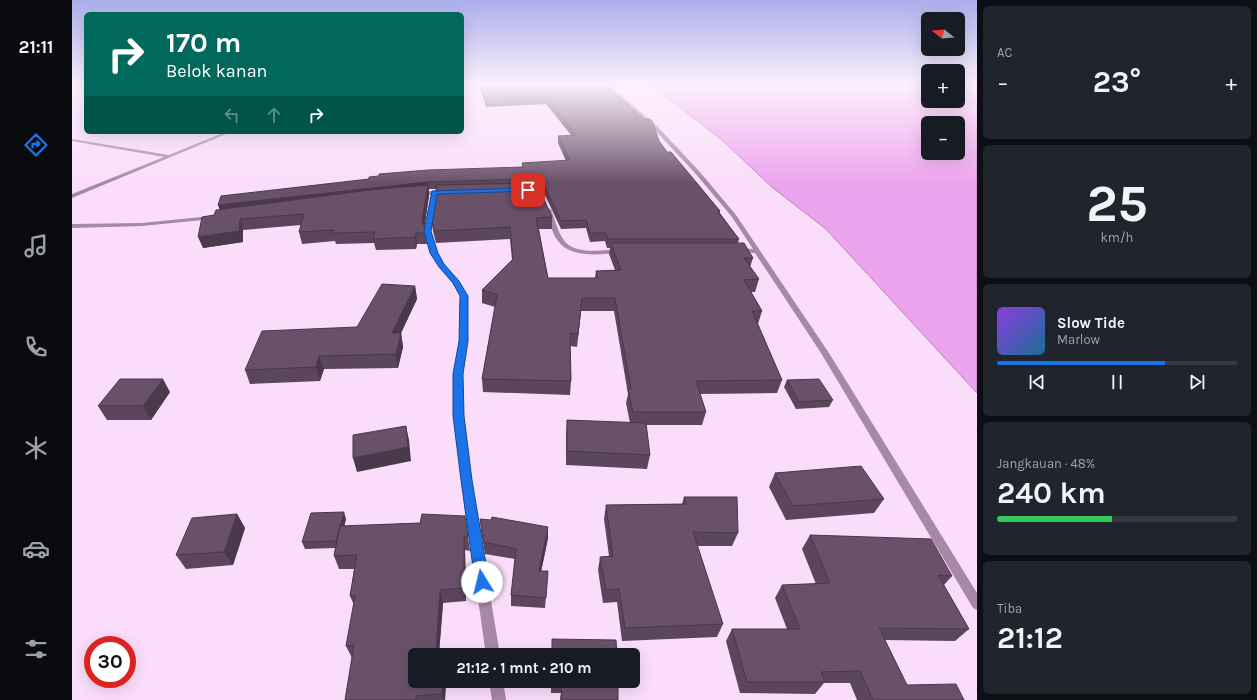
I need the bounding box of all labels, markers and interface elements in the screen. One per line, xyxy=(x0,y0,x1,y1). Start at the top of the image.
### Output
north arrow xyxy=(921,12,965,56)
map controls xyxy=(921,12,965,160)
text: 170 m xyxy=(166,26,241,59)
icon: right xyxy=(100,28,152,80)
text: 21:11 xyxy=(19,36,54,58)
text: AC xyxy=(997,45,1012,60)
text: Belok kanan xyxy=(166,60,267,82)
button: + xyxy=(921,64,965,108)
text: 23° xyxy=(1093,64,1141,100)
text: − xyxy=(997,70,1009,96)
text: + xyxy=(1225,70,1237,96)
icon: left xyxy=(221,104,243,126)
icon: ahead xyxy=(263,104,285,126)
icon: right xyxy=(305,104,327,126)
button: − xyxy=(921,116,965,160)
icon: directions xyxy=(22,131,50,159)
pin xyxy=(511,173,545,207)
text: 25 xyxy=(1086,173,1148,234)
icon: arrive xyxy=(517,179,539,201)
text: km/h xyxy=(1101,230,1133,245)
icon: music xyxy=(22,232,50,260)
text: Slow Tide xyxy=(1057,314,1125,332)
text: Marlow xyxy=(1057,332,1100,347)
icon: phone xyxy=(22,333,50,361)
icon: previous xyxy=(1026,371,1048,393)
icon: pause xyxy=(1106,371,1128,393)
icon: next xyxy=(1186,371,1208,393)
icon: climate xyxy=(22,434,50,462)
text: Jangkauan · 48% xyxy=(997,456,1095,471)
text: 240 km xyxy=(997,475,1106,511)
icon: car xyxy=(22,535,50,563)
position arrow xyxy=(461,561,503,603)
text: Tiba xyxy=(997,601,1022,616)
text: 21:12 xyxy=(997,620,1063,656)
icon: filters xyxy=(22,635,50,663)
speed limit sign: 30 xyxy=(84,636,136,688)
text: 21:12 · 1 mnt · 210 m xyxy=(456,659,592,677)

